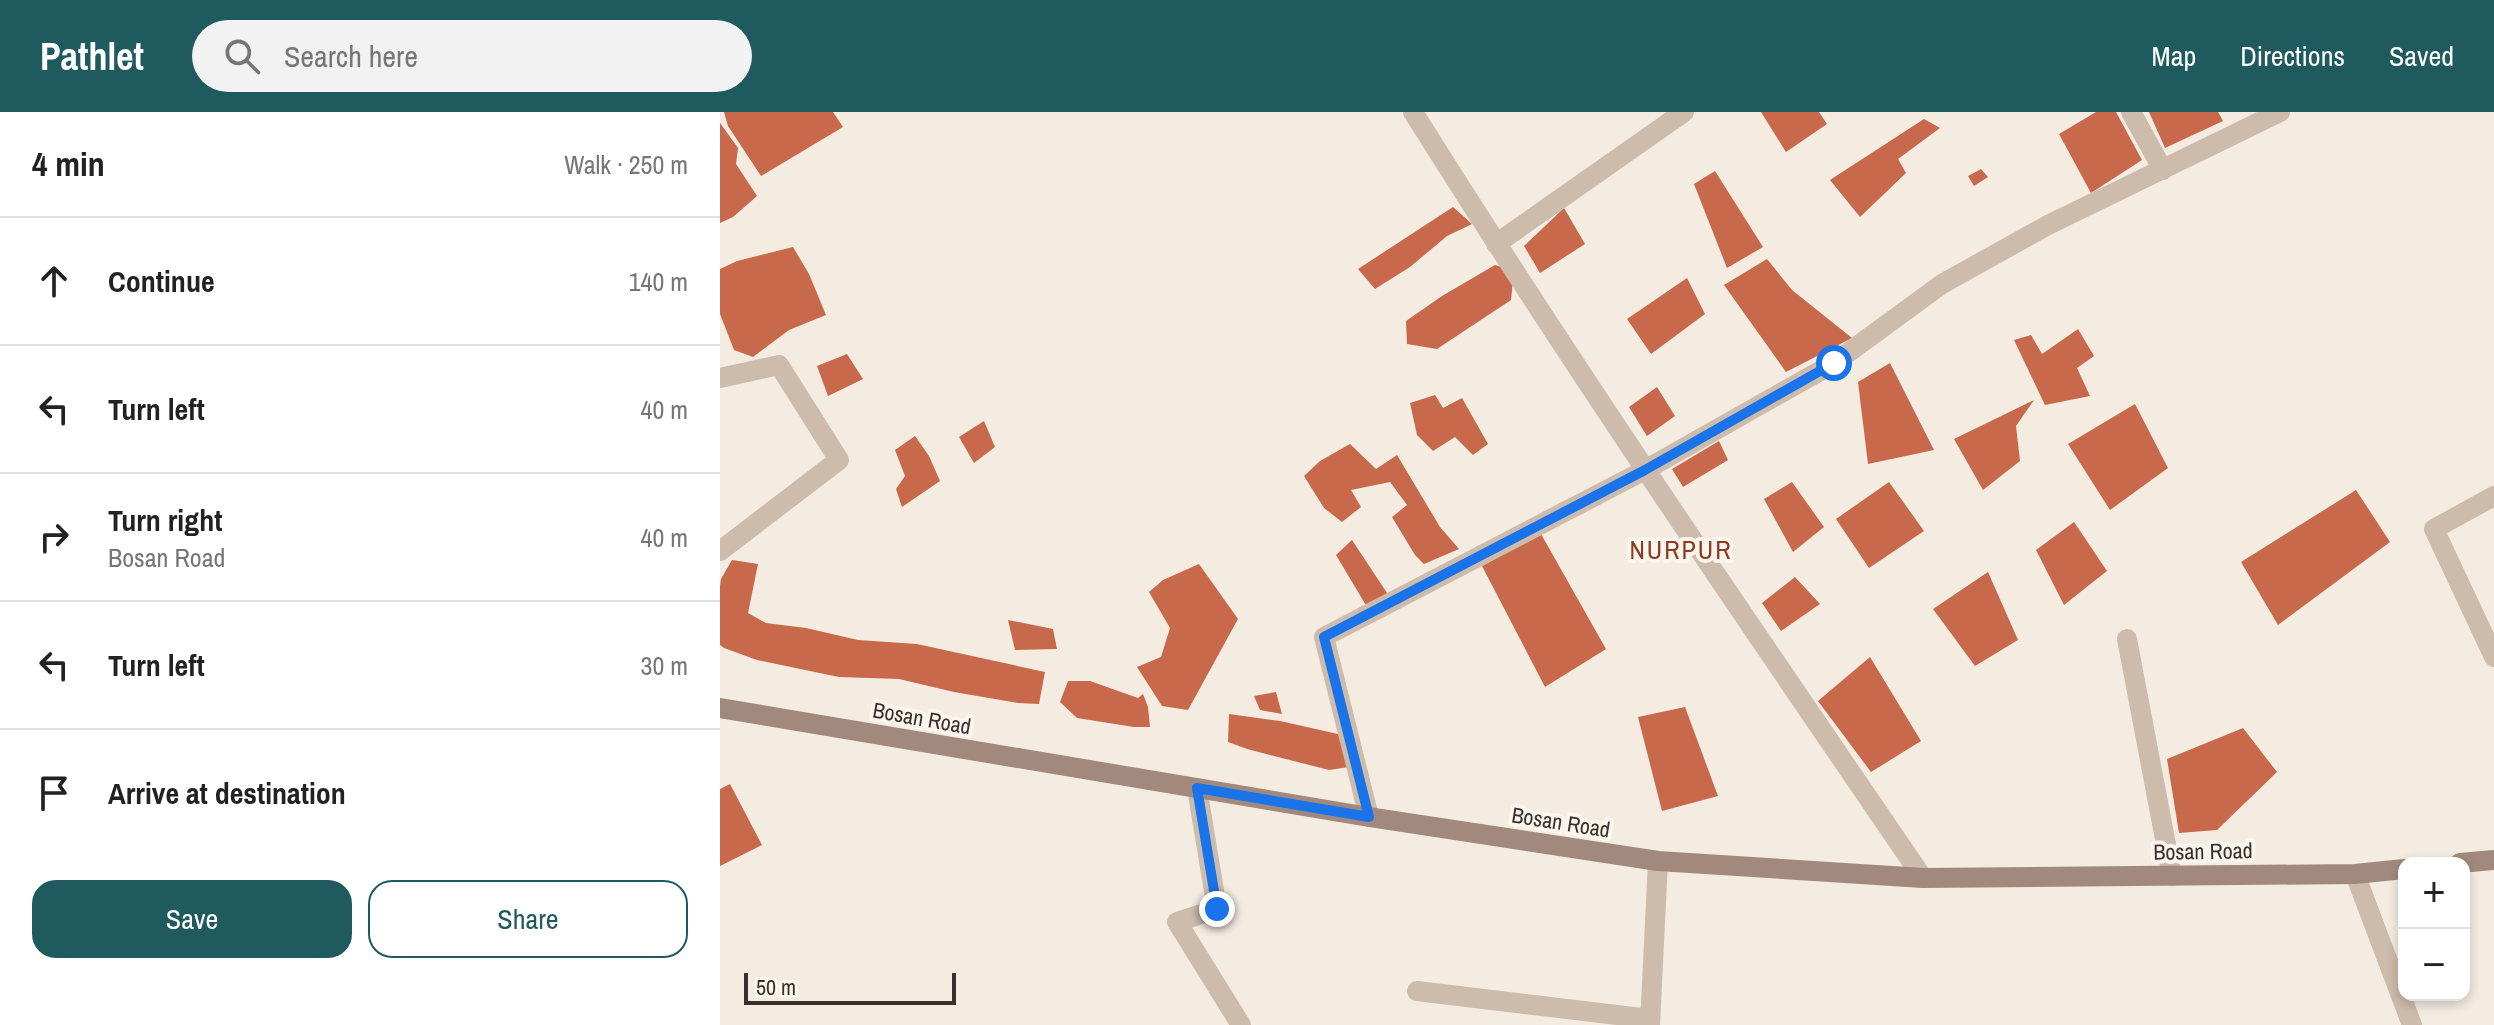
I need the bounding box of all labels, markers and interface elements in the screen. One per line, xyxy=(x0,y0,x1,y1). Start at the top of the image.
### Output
search box xyxy=(192,20,752,92)
text: Pathlet xyxy=(40,31,144,82)
icon: search xyxy=(220,34,264,78)
text: Search here xyxy=(284,36,418,76)
text: Map xyxy=(2152,37,2196,75)
text: Directions xyxy=(2240,37,2345,75)
text: Saved xyxy=(2389,37,2454,75)
text: 4 min xyxy=(32,141,105,187)
text: Walk · 250 m xyxy=(564,147,688,182)
icon: ahead xyxy=(32,259,76,303)
text: Continue xyxy=(108,261,215,301)
text: 140 m xyxy=(629,264,688,299)
route start xyxy=(1816,345,1852,381)
icon: left xyxy=(32,387,76,431)
text: Turn left xyxy=(108,389,205,429)
text: 40 m xyxy=(641,392,688,427)
text: Turn right xyxy=(108,500,222,540)
icon: right xyxy=(32,515,76,559)
text: 40 m xyxy=(641,520,688,555)
district label: NURPUR xyxy=(1629,532,1733,567)
text: Bosan Road xyxy=(108,540,225,575)
icon: left xyxy=(32,643,76,687)
text: Turn left xyxy=(108,645,205,685)
text: 30 m xyxy=(641,648,688,683)
street label: Bosan Road xyxy=(871,695,973,741)
icon: arrive xyxy=(32,771,76,815)
text: Arrive at destination xyxy=(108,773,346,813)
street label: Bosan Road xyxy=(1510,799,1612,845)
street label: Bosan Road xyxy=(2153,835,2253,867)
map controls xyxy=(2398,857,2470,1001)
button: + xyxy=(2398,857,2470,929)
button: Save xyxy=(32,880,352,958)
button: Share xyxy=(368,880,688,958)
route end xyxy=(1199,891,1235,927)
button: − xyxy=(2398,929,2470,1001)
scale bar xyxy=(744,969,956,1005)
text: 50 m xyxy=(756,972,796,1002)

